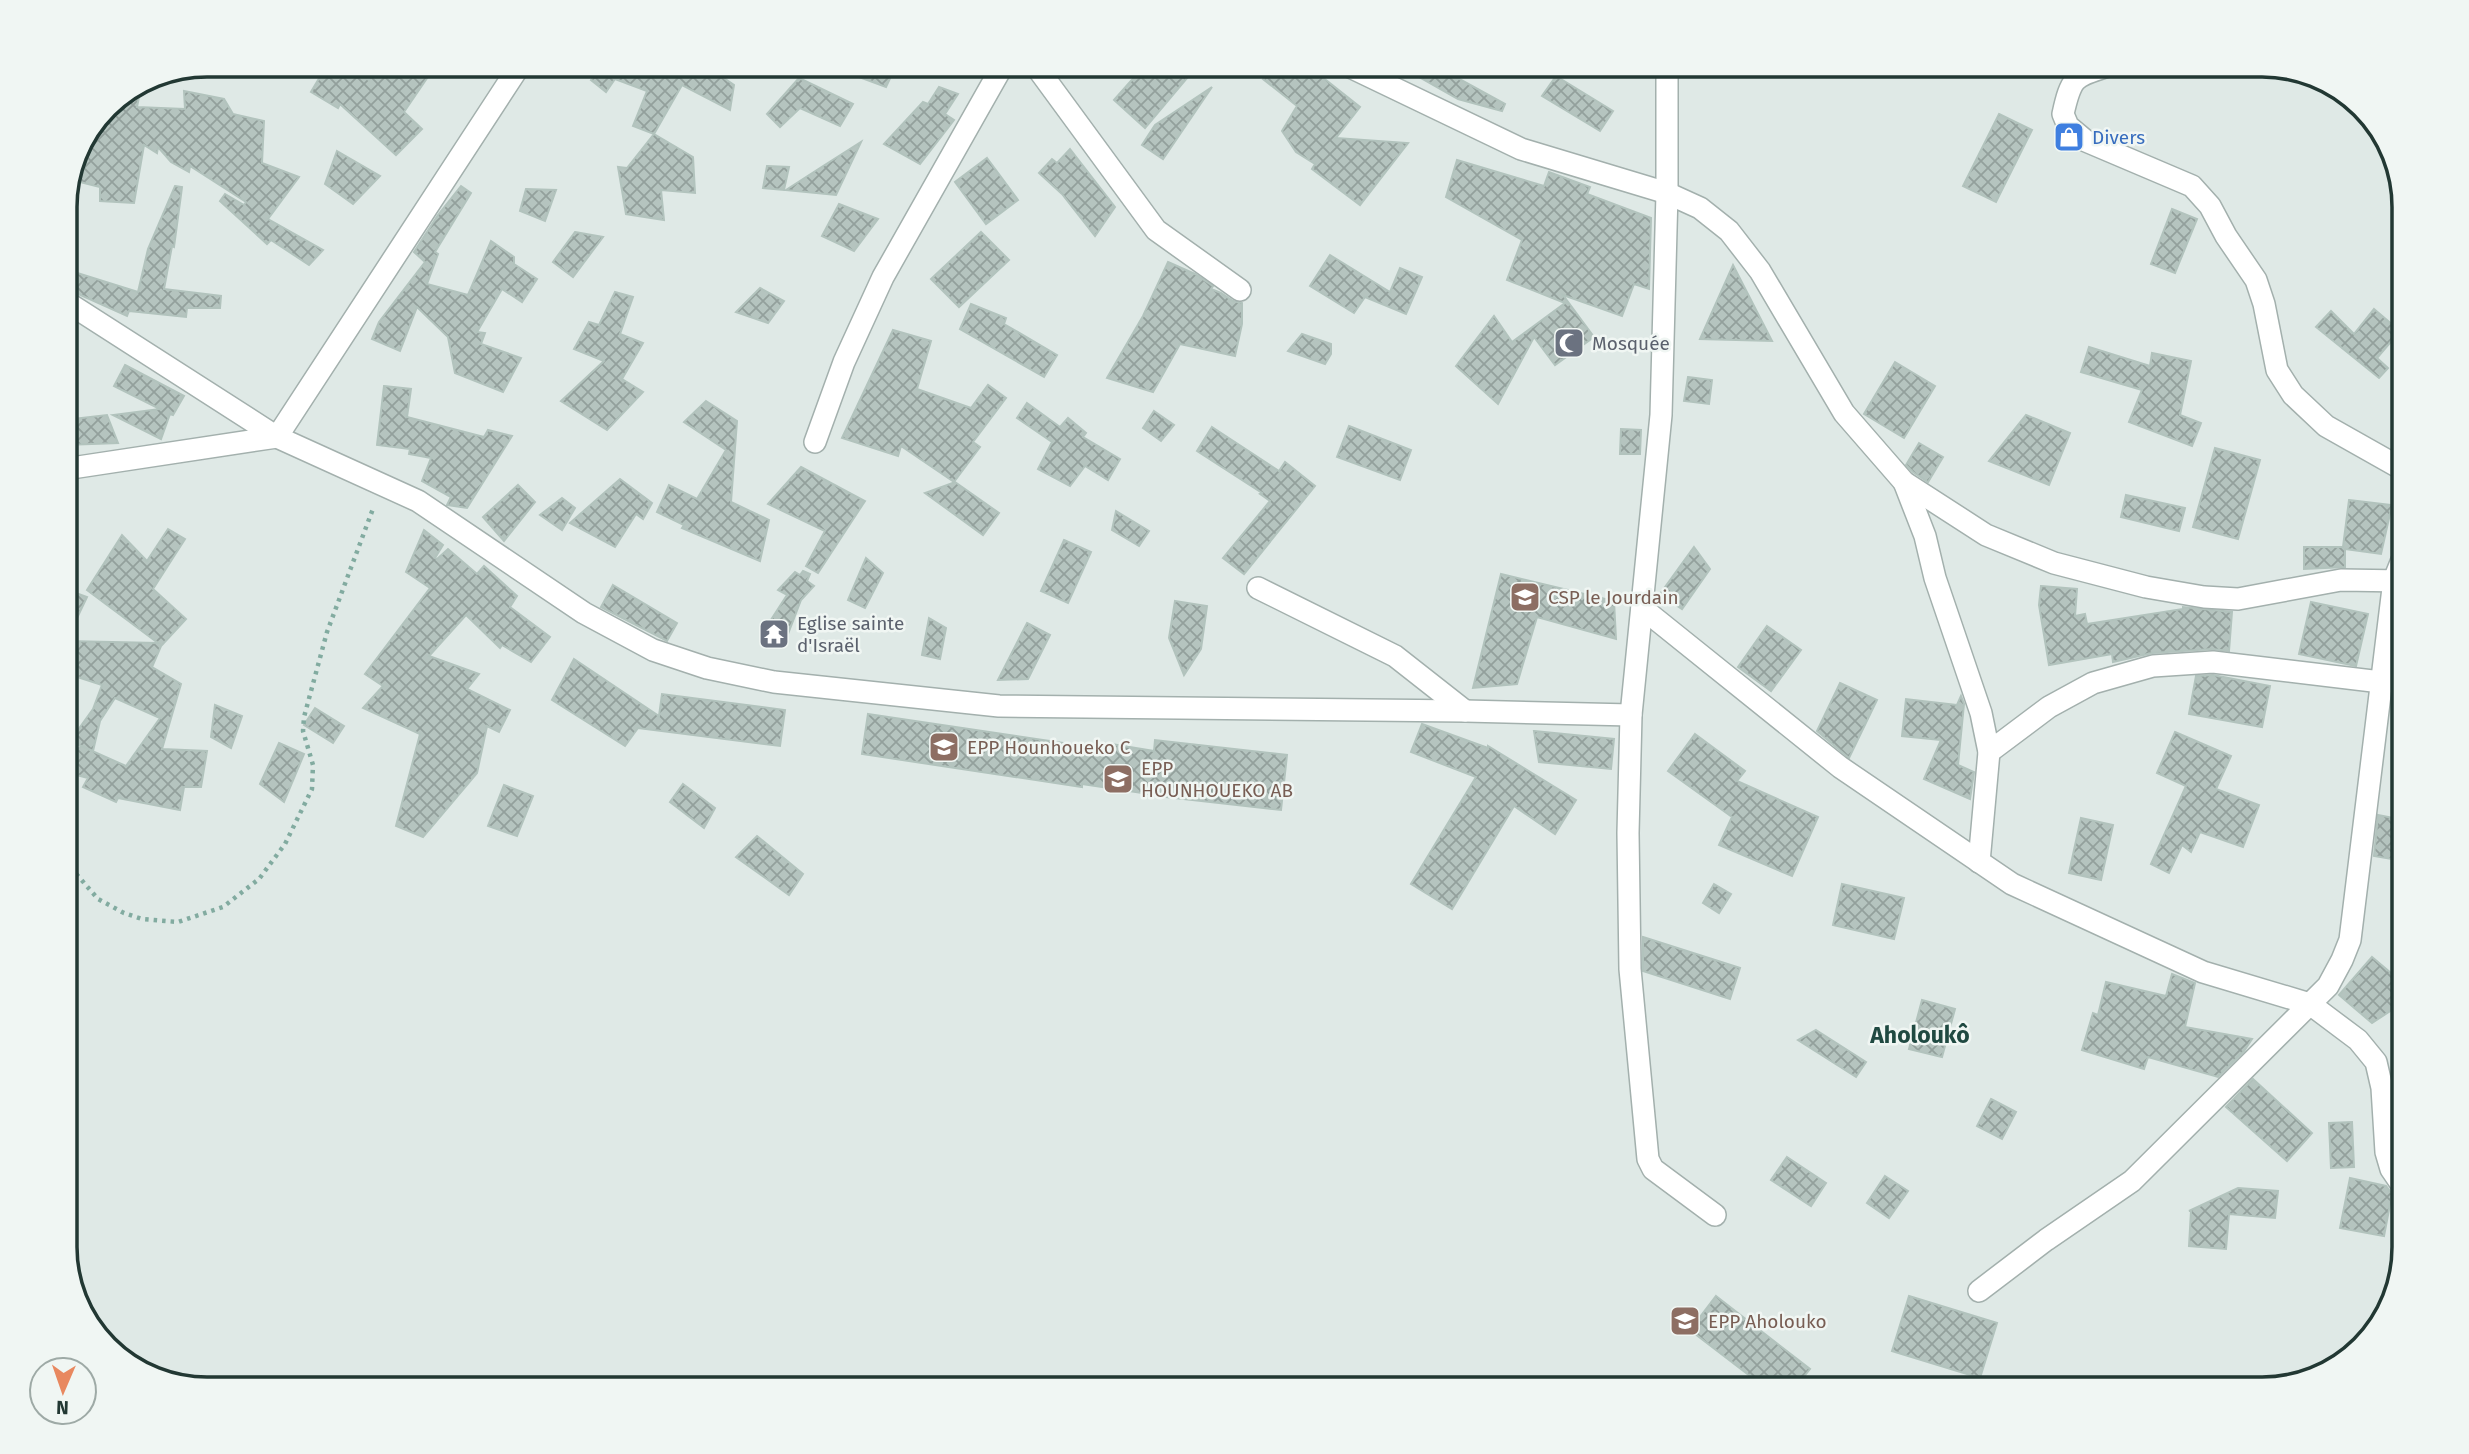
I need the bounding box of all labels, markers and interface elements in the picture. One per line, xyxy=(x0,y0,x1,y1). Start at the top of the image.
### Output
shop icon: Divers xyxy=(2052,120,2086,154)
place label: Divers xyxy=(2092,126,2145,149)
mosque icon: Mosquée xyxy=(1552,326,1586,360)
place label: Mosquée xyxy=(1592,332,1670,355)
school or university icon: CSP le Jourdain xyxy=(1508,580,1542,614)
place label: CSP le Jourdain xyxy=(1548,586,1679,609)
place label: Eglise sainte d'Israël xyxy=(797,612,904,657)
temple icon: Eglise sainte d'Israël xyxy=(757,617,791,651)
school or university icon: EPP Hounhoueko C xyxy=(927,730,961,764)
place label: EPP Hounhoueko C xyxy=(967,736,1131,759)
place label: EPP HOUNHOUEKO AB xyxy=(1141,757,1293,802)
school or university icon: EPP HOUNHOUEKO AB xyxy=(1101,762,1135,796)
district label: Aholoukô xyxy=(1869,1021,1970,1049)
school or university icon: EPP Aholouko xyxy=(1668,1304,1702,1338)
place label: EPP Aholouko xyxy=(1708,1310,1827,1333)
north arrow xyxy=(28,1356,98,1426)
text: N xyxy=(56,1396,69,1419)

